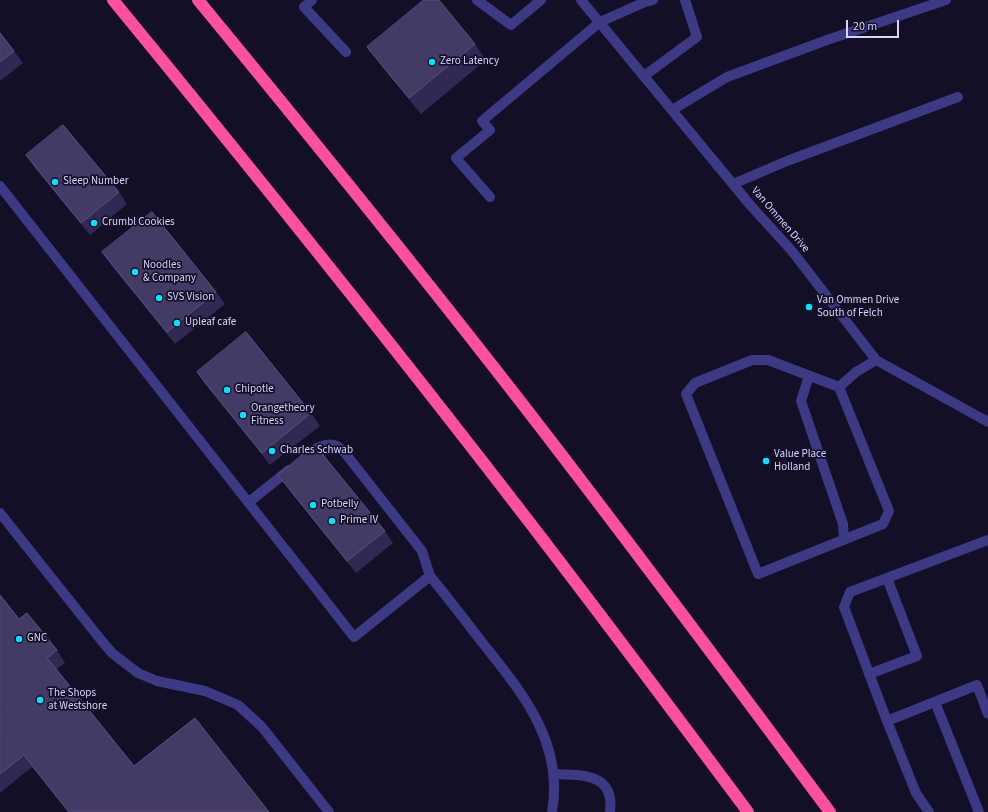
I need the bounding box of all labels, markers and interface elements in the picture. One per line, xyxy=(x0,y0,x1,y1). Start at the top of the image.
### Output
scale bar xyxy=(848,12,901,38)
text: 20 m xyxy=(853,18,877,35)
place label: Zero Latency xyxy=(440,55,499,69)
marker: Zero Latency xyxy=(427,57,437,67)
place label: Sleep Number xyxy=(63,175,128,189)
marker: Sleep Number xyxy=(50,177,60,187)
street label: Van Ommen Drive xyxy=(748,185,812,255)
place label: Crumbl Cookies xyxy=(102,216,175,230)
marker: Crumbl Cookies xyxy=(89,218,99,228)
place label: Noodles & Company xyxy=(143,259,196,285)
marker: Noodles & Company xyxy=(130,267,140,277)
place label: SVS Vision xyxy=(167,291,214,305)
marker: SVS Vision xyxy=(154,293,164,303)
place label: Van Ommen Drive South of Felch xyxy=(817,294,899,320)
marker: Van Ommen Drive South of Felch xyxy=(804,302,814,312)
place label: Upleaf cafe xyxy=(185,316,236,330)
marker: Upleaf cafe xyxy=(172,318,182,328)
place label: Chipotle xyxy=(235,383,274,397)
marker: Chipotle xyxy=(222,385,232,395)
place label: Orangetheory Fitness xyxy=(251,402,315,428)
marker: Orangetheory Fitness xyxy=(238,410,248,420)
place label: Charles Schwab xyxy=(280,444,353,458)
marker: Charles Schwab xyxy=(267,446,277,456)
place label: Value Place Holland xyxy=(774,448,826,474)
marker: Value Place Holland xyxy=(761,456,771,466)
place label: Potbelly xyxy=(321,498,359,512)
marker: Potbelly xyxy=(308,500,318,510)
place label: Prime IV xyxy=(340,514,378,528)
marker: Prime IV xyxy=(327,516,337,526)
place label: GNC xyxy=(27,632,47,646)
marker: GNC xyxy=(14,634,24,644)
place label: The Shops at Westshore xyxy=(48,687,107,713)
marker: The Shops at Westshore xyxy=(35,695,45,705)

